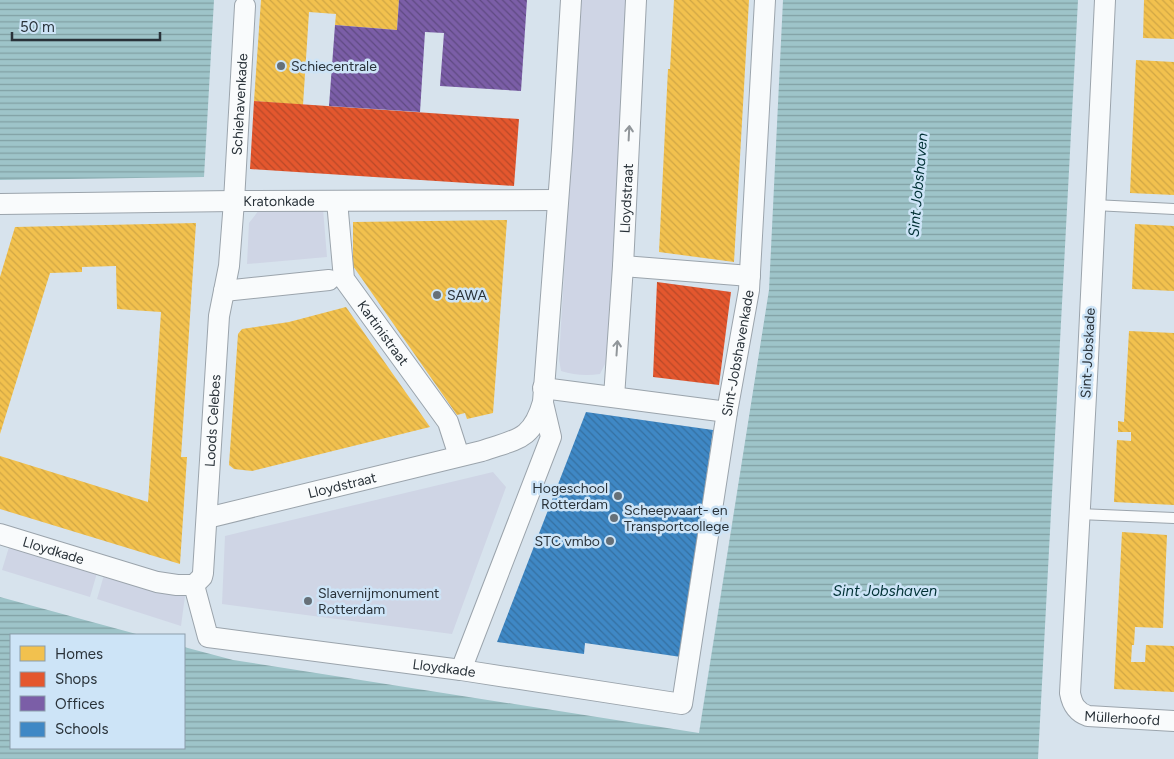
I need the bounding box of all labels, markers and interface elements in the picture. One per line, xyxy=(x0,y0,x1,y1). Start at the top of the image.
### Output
scale bar xyxy=(12,10,160,42)
text: 50 m xyxy=(20,18,55,36)
street label: Schiehavenkade xyxy=(228,53,251,156)
place label: Schiecentrale xyxy=(291,58,377,75)
marker: Schiecentrale xyxy=(275,60,287,72)
one-way arrow xyxy=(625,126,634,142)
water label: Sint Jobshaven xyxy=(904,132,932,238)
street label: Lloydstraat xyxy=(616,163,636,234)
street label: Kratonkade xyxy=(243,192,315,209)
place label: SAWA xyxy=(447,287,488,304)
street label: Sint-Jobshavenkade xyxy=(718,288,757,417)
marker: SAWA xyxy=(431,289,443,301)
street label: Kartinistraat xyxy=(354,297,412,369)
street label: Sint-Jobskade xyxy=(1077,307,1099,399)
one-way arrow xyxy=(613,340,622,356)
street label: Loods Celebes xyxy=(201,374,224,468)
street label: Lloydstraat xyxy=(306,469,378,502)
place label: Hogeschool Rotterdam xyxy=(532,480,608,513)
marker: Hogeschool Rotterdam xyxy=(612,490,624,502)
place label: Scheepvaart- en Transportcollege xyxy=(624,502,729,535)
marker: Scheepvaart- en Transportcollege xyxy=(608,512,620,524)
street label: Lloydkade xyxy=(21,533,87,568)
place label: STC vmbo xyxy=(535,533,600,550)
marker: STC vmbo xyxy=(604,535,616,547)
water label: Sint Jobshaven xyxy=(833,582,937,600)
place label: Slavernijmonument Rotterdam xyxy=(318,585,439,618)
marker: Slavernijmonument Rotterdam xyxy=(302,595,314,607)
legend xyxy=(10,634,185,749)
text: Homes xyxy=(55,645,103,663)
street label: Lloydkade xyxy=(412,655,477,681)
text: Shops xyxy=(55,670,97,688)
text: Offices xyxy=(55,695,105,713)
street label: Müllerhoofd xyxy=(1084,707,1160,729)
text: Schools xyxy=(55,720,108,738)

